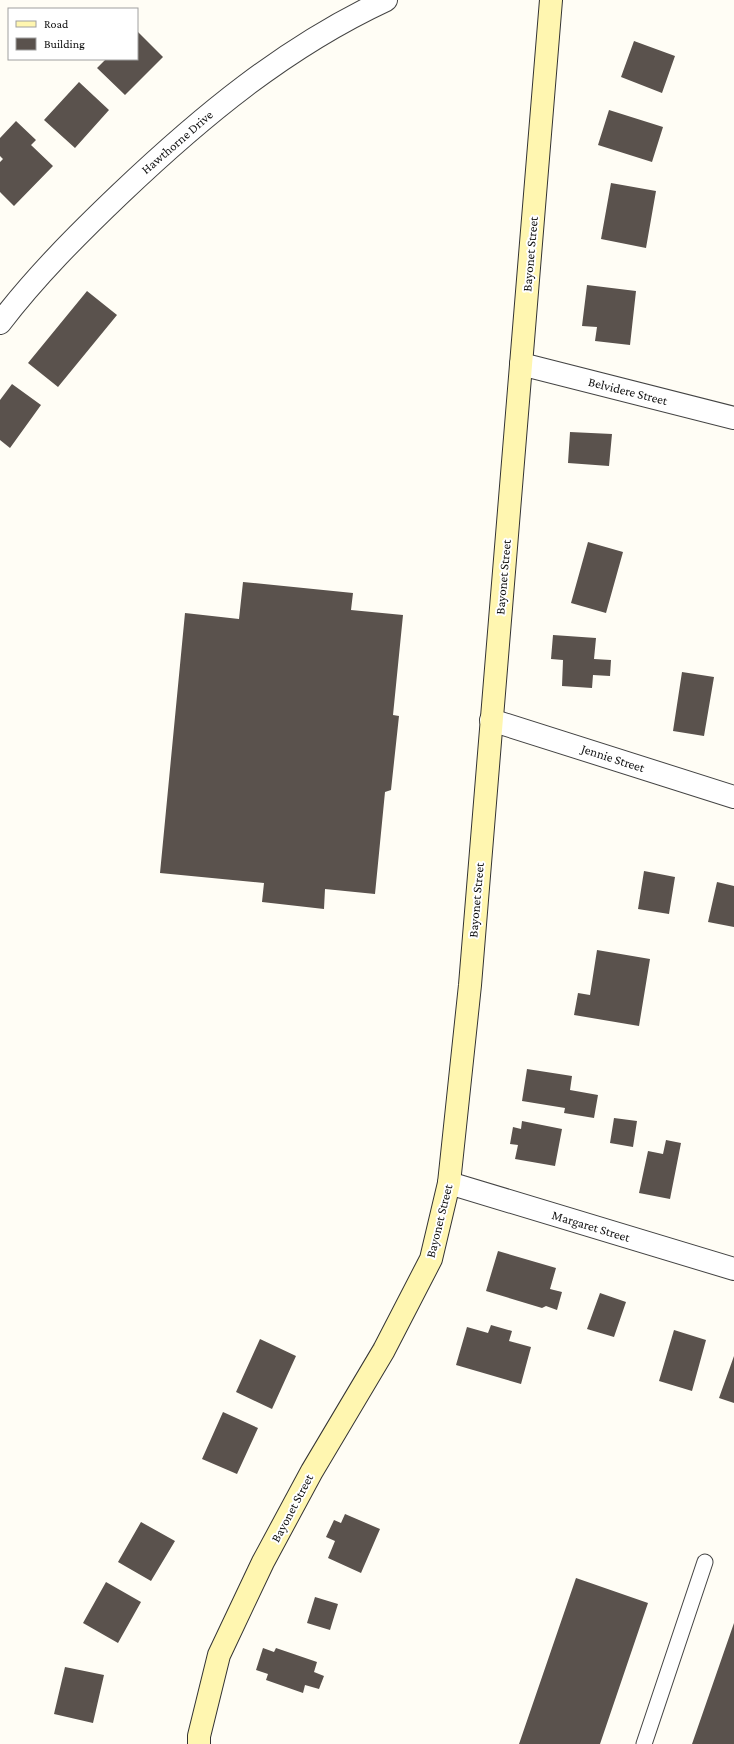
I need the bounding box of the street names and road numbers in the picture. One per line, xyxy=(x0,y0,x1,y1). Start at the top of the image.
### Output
street label: Hawthorne Drive xyxy=(138,107,216,177)
street label: Bayonet Street xyxy=(519,215,541,292)
street label: Belvidere Street xyxy=(587,374,670,408)
street label: Bayonet Street xyxy=(492,538,514,615)
street label: Jennie Street xyxy=(579,740,647,775)
street label: Bayonet Street xyxy=(465,861,487,938)
street label: Bayonet Street xyxy=(423,1182,456,1259)
street label: Margaret Street xyxy=(550,1207,632,1245)
street label: Bayonet Street xyxy=(268,1471,317,1545)

